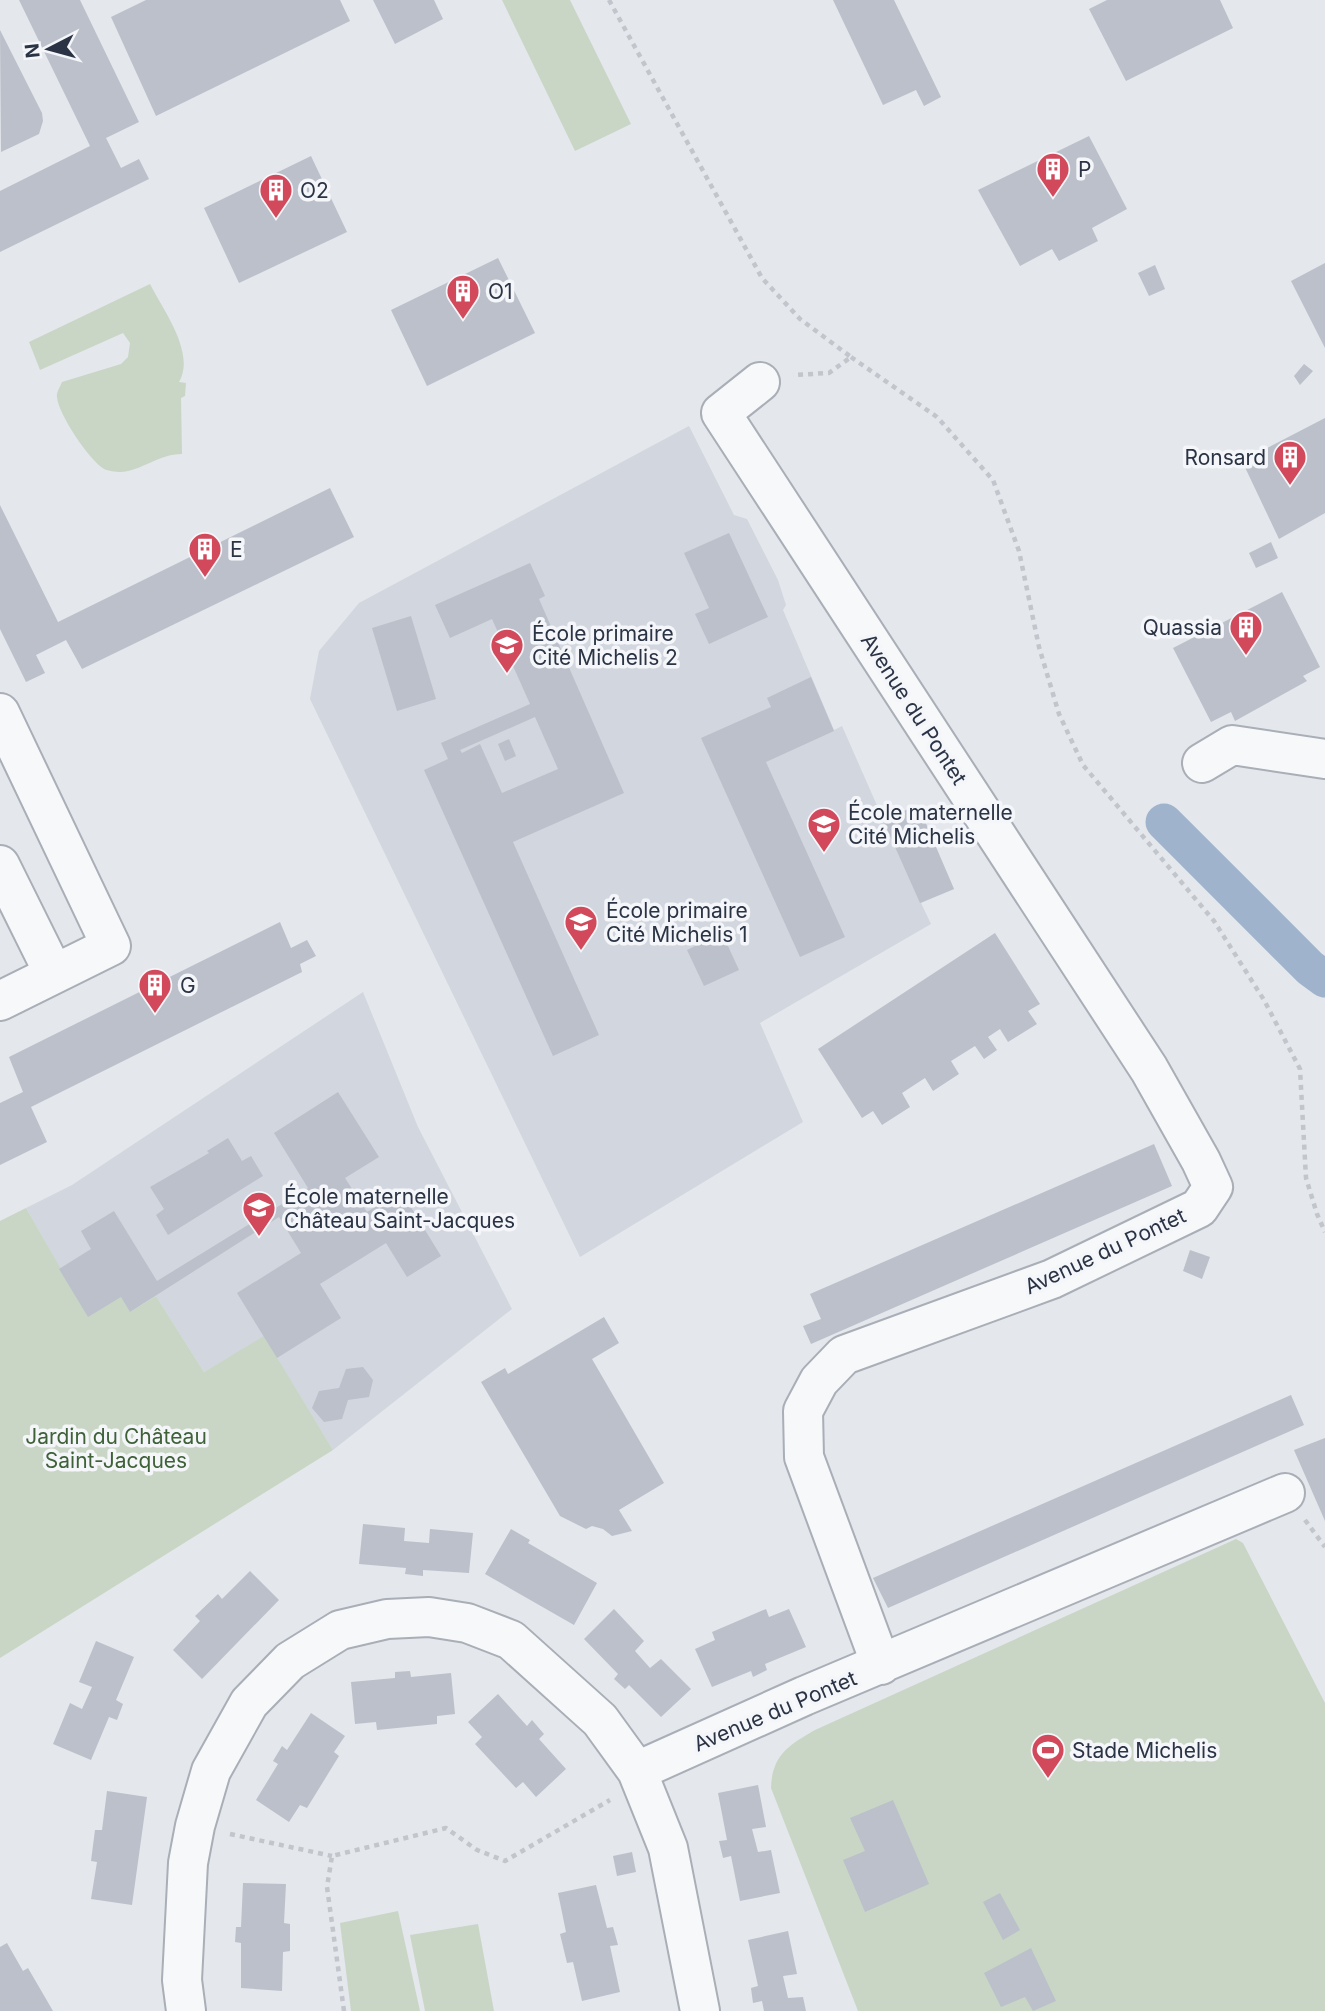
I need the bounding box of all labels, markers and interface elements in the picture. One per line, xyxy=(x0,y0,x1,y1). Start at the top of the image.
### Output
north arrow xyxy=(14,14,84,84)
text: N xyxy=(20,42,45,59)
building icon: P xyxy=(1034,150,1072,199)
place label: P xyxy=(1078,157,1091,182)
building icon: O2 xyxy=(257,171,295,220)
place label: O2 xyxy=(300,178,329,203)
building icon: O1 xyxy=(444,272,482,321)
place label: O1 xyxy=(488,279,513,304)
building icon: Ronsard xyxy=(1271,438,1309,487)
place label: Ronsard xyxy=(1185,445,1266,470)
building icon: E xyxy=(186,530,224,579)
place label: E xyxy=(230,537,243,562)
building icon: Quassia xyxy=(1227,608,1265,657)
place label: Quassia xyxy=(1143,615,1222,640)
place label: École primaire Cité Michelis 2 xyxy=(532,620,678,670)
school or university icon: École primaire Cité Michelis 2 xyxy=(488,626,526,675)
street label: Avenue du Pontet xyxy=(856,629,972,789)
place label: École maternelle Cité Michelis xyxy=(848,799,1013,849)
school or university icon: École maternelle Cité Michelis xyxy=(805,805,843,854)
place label: École primaire Cité Michelis 1 xyxy=(606,897,748,947)
school or university icon: École primaire Cité Michelis 1 xyxy=(562,903,600,952)
building icon: G xyxy=(136,966,174,1015)
place label: G xyxy=(180,973,196,998)
place label: École maternelle Château Saint-Jacques xyxy=(284,1183,515,1233)
school or university icon: École maternelle Château Saint-Jacques xyxy=(240,1189,278,1238)
street label: Avenue du Pontet xyxy=(1020,1203,1190,1299)
park label: Jardin du Château Saint-Jacques xyxy=(25,1424,207,1473)
street label: Avenue du Pontet xyxy=(690,1665,861,1757)
sports icon: Stade Michelis xyxy=(1029,1731,1067,1780)
place label: Stade Michelis xyxy=(1072,1738,1217,1763)

